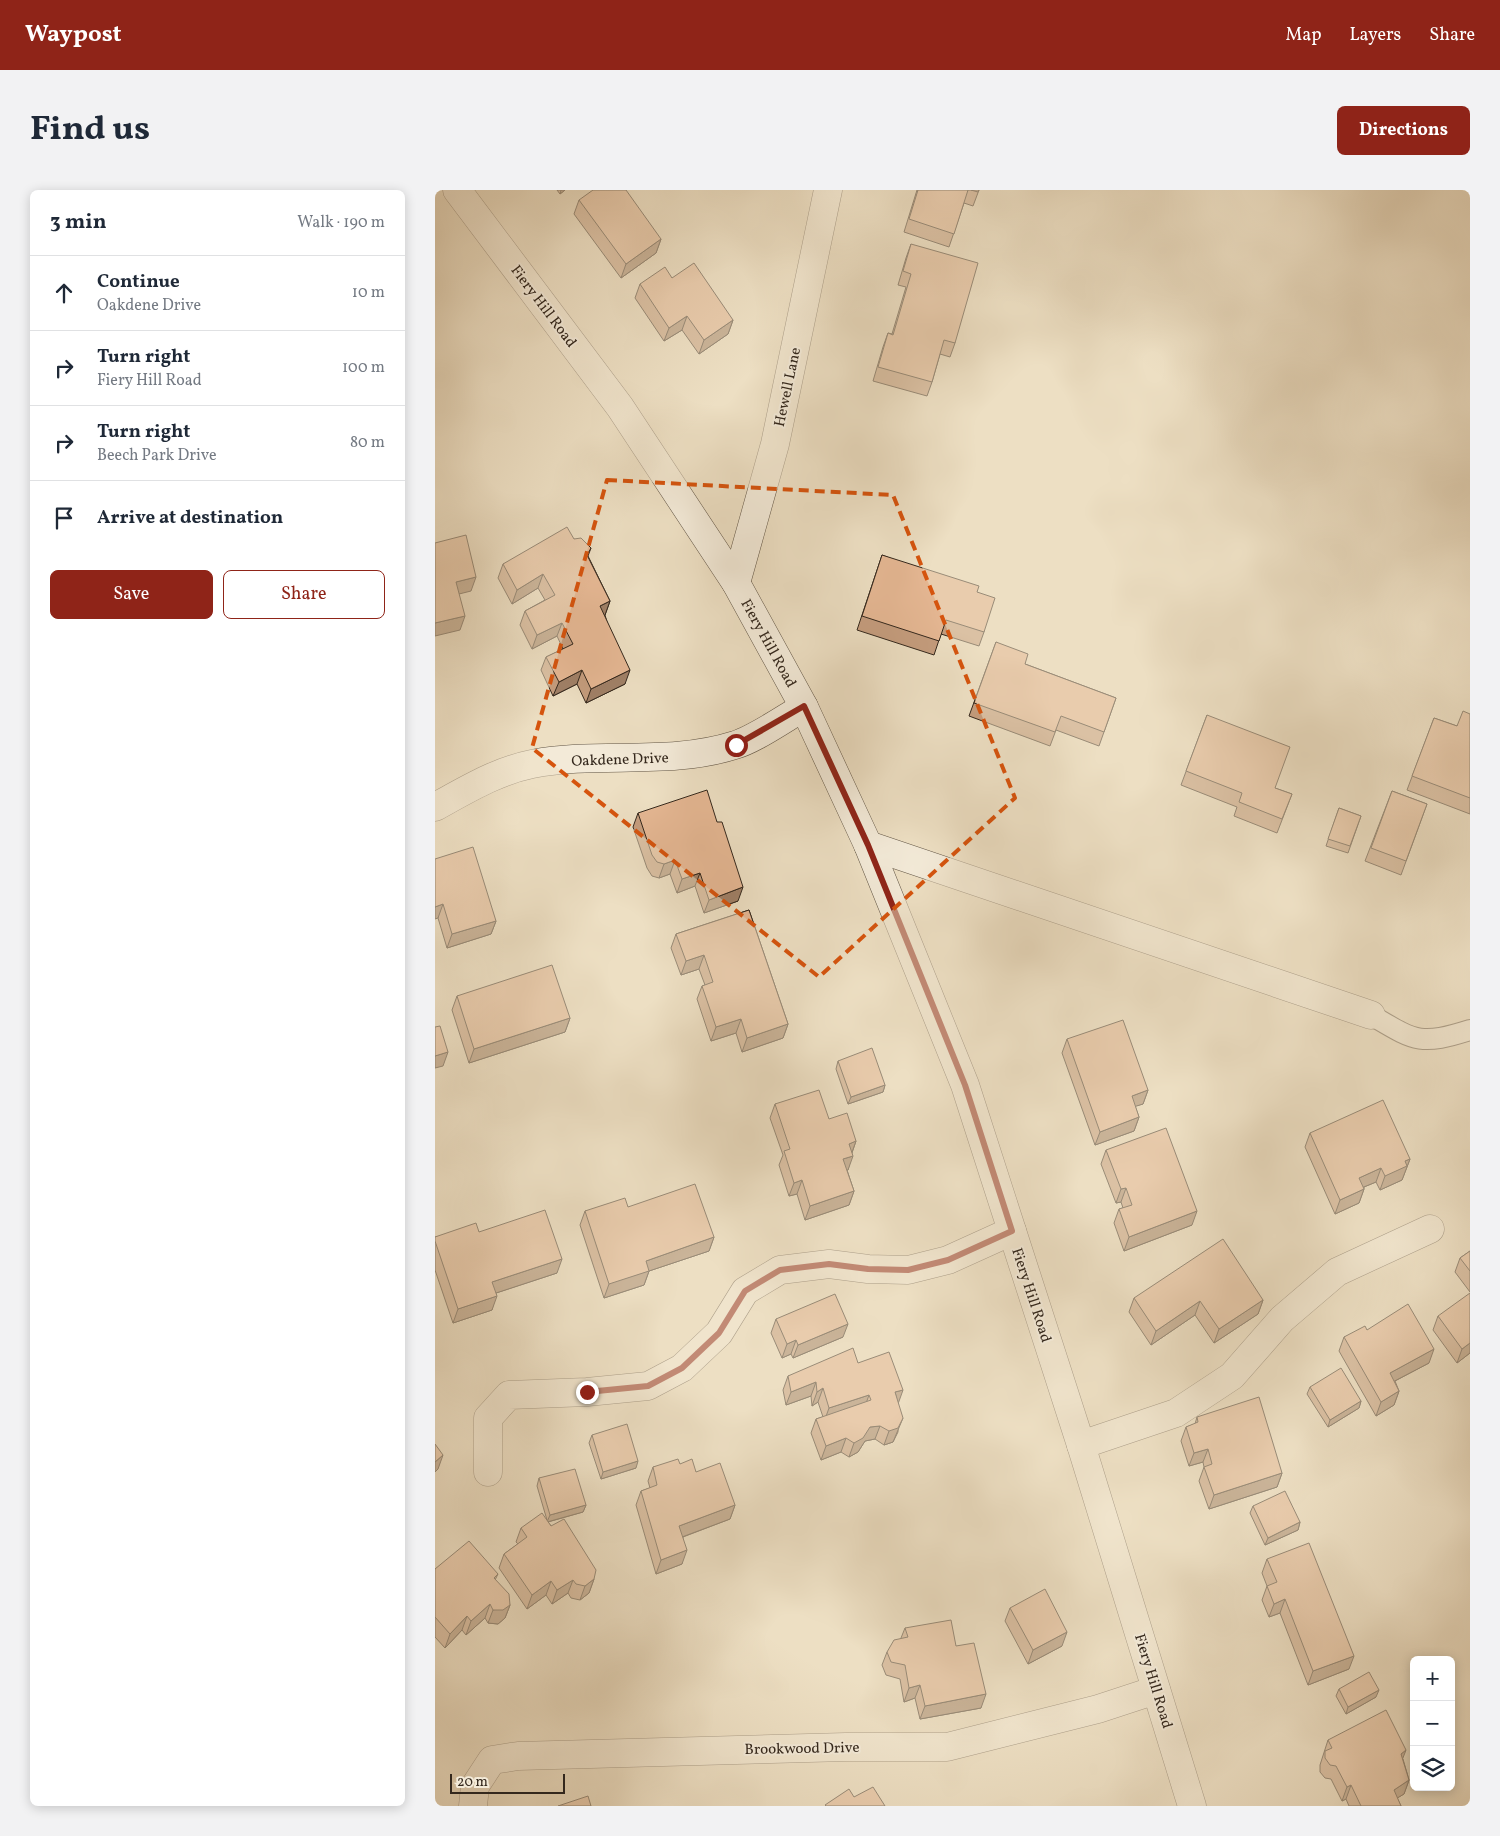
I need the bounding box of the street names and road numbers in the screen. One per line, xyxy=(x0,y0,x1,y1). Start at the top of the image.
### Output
street label: Fiery Hill Road xyxy=(505,261,581,352)
street label: Hewell Lane xyxy=(770,346,807,429)
street label: Fiery Hill Road xyxy=(735,596,801,692)
street label: Oakdene Drive xyxy=(571,748,669,773)
street label: Fiery Hill Road xyxy=(1005,1246,1056,1345)
street label: Fiery Hill Road xyxy=(1128,1631,1177,1731)
street label: Brookwood Drive xyxy=(744,1738,860,1761)

